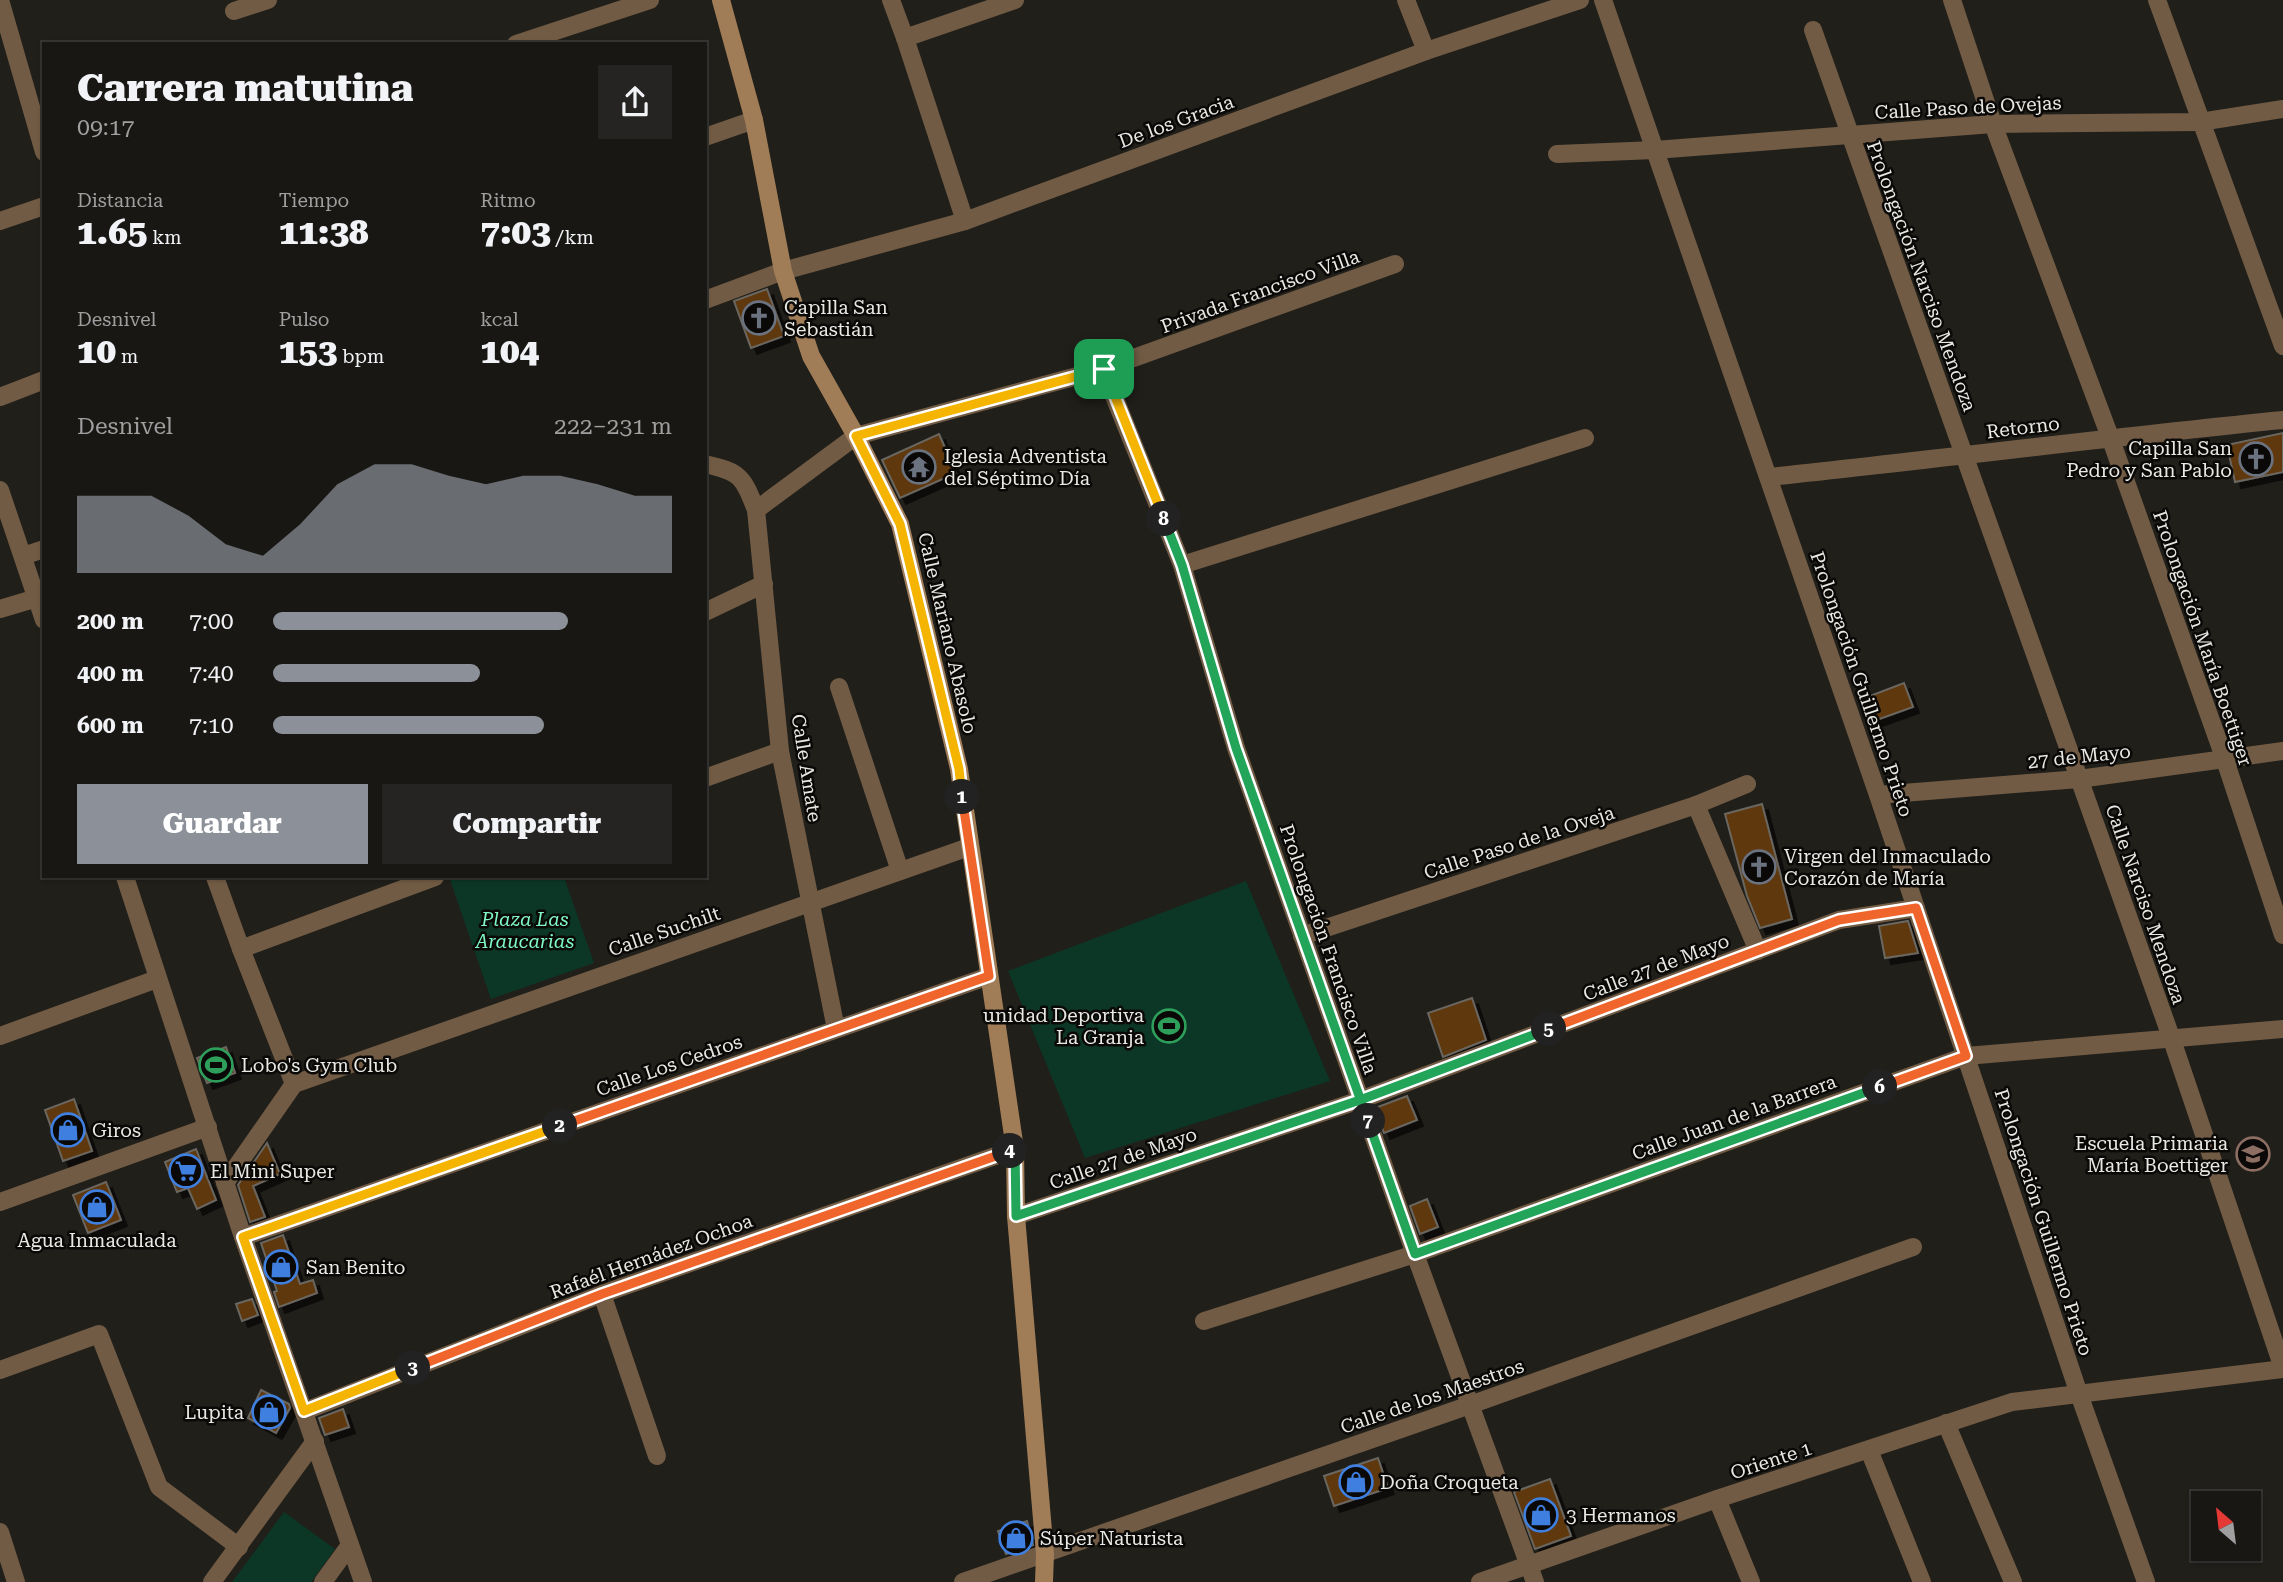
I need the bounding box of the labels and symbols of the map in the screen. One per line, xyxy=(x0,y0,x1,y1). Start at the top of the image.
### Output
street label: De los Gracia xyxy=(1115,90,1238,153)
street label: Calle Paso de Ovejas xyxy=(1874,91,2062,124)
street label: Prolongación Narciso Mendoza xyxy=(1862,138,1981,415)
street label: Privada Francisco Villa xyxy=(1158,245,1363,338)
place label: Capilla San Sebastián xyxy=(784,296,888,341)
church icon: Capilla San Sebastián xyxy=(740,299,778,337)
pin xyxy=(1074,339,1134,399)
street label: Retorno xyxy=(1985,412,2061,443)
place label: Capilla San Pedro y San Pablo xyxy=(2066,437,2232,482)
church icon: Capilla San Pedro y San Pablo xyxy=(2237,440,2275,478)
place label: Iglesia Adventista del Séptimo Día xyxy=(944,445,1107,490)
temple icon: Iglesia Adventista del Séptimo Día xyxy=(900,448,938,486)
pin: 8 xyxy=(1146,502,1182,536)
street label: Prolongación María Boettiger xyxy=(2148,508,2257,769)
street label: Calle Mariano Abasolo xyxy=(913,530,982,736)
street label: Prolongación Guillermo Prieto xyxy=(1805,548,1918,820)
street label: Calle Amate xyxy=(787,712,826,824)
street label: 27 de Mayo xyxy=(2026,740,2132,773)
pin: 1 xyxy=(944,780,979,814)
street label: Calle Paso de la Oveja xyxy=(1421,801,1618,884)
street label: Calle Narciso Mendoza xyxy=(2101,801,2191,1008)
street label: Prolongación Francisco Villa xyxy=(1275,821,1382,1078)
place label: Virgen del Inmaculado Corazón de María xyxy=(1784,845,1991,890)
church icon: Virgen del Inmaculado Corazón de María xyxy=(1740,848,1778,886)
street label: Calle Suchilt xyxy=(605,902,723,961)
park label: Plaza Las Araucarias xyxy=(475,908,574,953)
street label: Calle 27 de Mayo xyxy=(1580,929,1732,1006)
place label: unidad Deportiva La Granja xyxy=(983,1004,1145,1049)
sports icon: unidad Deportiva La Granja xyxy=(1150,1007,1188,1045)
pin: 5 xyxy=(1532,1012,1566,1046)
street label: Calle Los Cedros xyxy=(593,1030,745,1101)
sports icon: Lobo's Gym Club xyxy=(197,1046,235,1084)
place label: Lobo's Gym Club xyxy=(241,1054,397,1077)
street label: Calle Juan de la Barrera xyxy=(1629,1070,1840,1165)
pin: 6 xyxy=(1862,1070,1898,1104)
street label: Prolongación Guillermo Prieto xyxy=(1989,1086,2098,1359)
pin: 7 xyxy=(1350,1104,1386,1138)
pin: 2 xyxy=(542,1108,578,1144)
shop icon: Giros xyxy=(49,1111,87,1149)
place label: Giros xyxy=(92,1119,141,1142)
street label: Calle 27 de Mayo xyxy=(1046,1122,1200,1195)
place label: Escuela Primaria María Boettiger xyxy=(2075,1132,2229,1177)
pin: 4 xyxy=(992,1134,1028,1168)
school or university icon: Escuela Primaria María Boettiger xyxy=(2234,1135,2272,1173)
supermarket icon: El Mini Super xyxy=(167,1152,205,1190)
place label: El Mini Super xyxy=(210,1160,335,1183)
shop icon: Agua Inmaculada xyxy=(78,1188,116,1226)
street label: Rafaél Hernádez Ochoa xyxy=(547,1209,756,1304)
place label: Agua Inmaculada xyxy=(18,1229,177,1252)
shop icon: San Benito xyxy=(262,1248,300,1286)
place label: San Benito xyxy=(306,1256,405,1279)
pin: 3 xyxy=(396,1350,430,1386)
street label: Calle de los Maestros xyxy=(1337,1354,1527,1439)
shop icon: Lupita xyxy=(250,1393,288,1431)
place label: Lupita xyxy=(185,1401,245,1424)
street label: Oriente 1 xyxy=(1727,1436,1815,1484)
shop icon: Doña Croqueta xyxy=(1337,1463,1375,1501)
place label: Doña Croqueta xyxy=(1380,1471,1519,1494)
north arrow xyxy=(2191,1491,2261,1561)
shop icon: 3 Hermanos xyxy=(1522,1496,1560,1534)
place label: 3 Hermanos xyxy=(1566,1504,1676,1527)
shop icon: Súper Naturista xyxy=(997,1519,1035,1557)
place label: Súper Naturista xyxy=(1040,1527,1184,1550)

